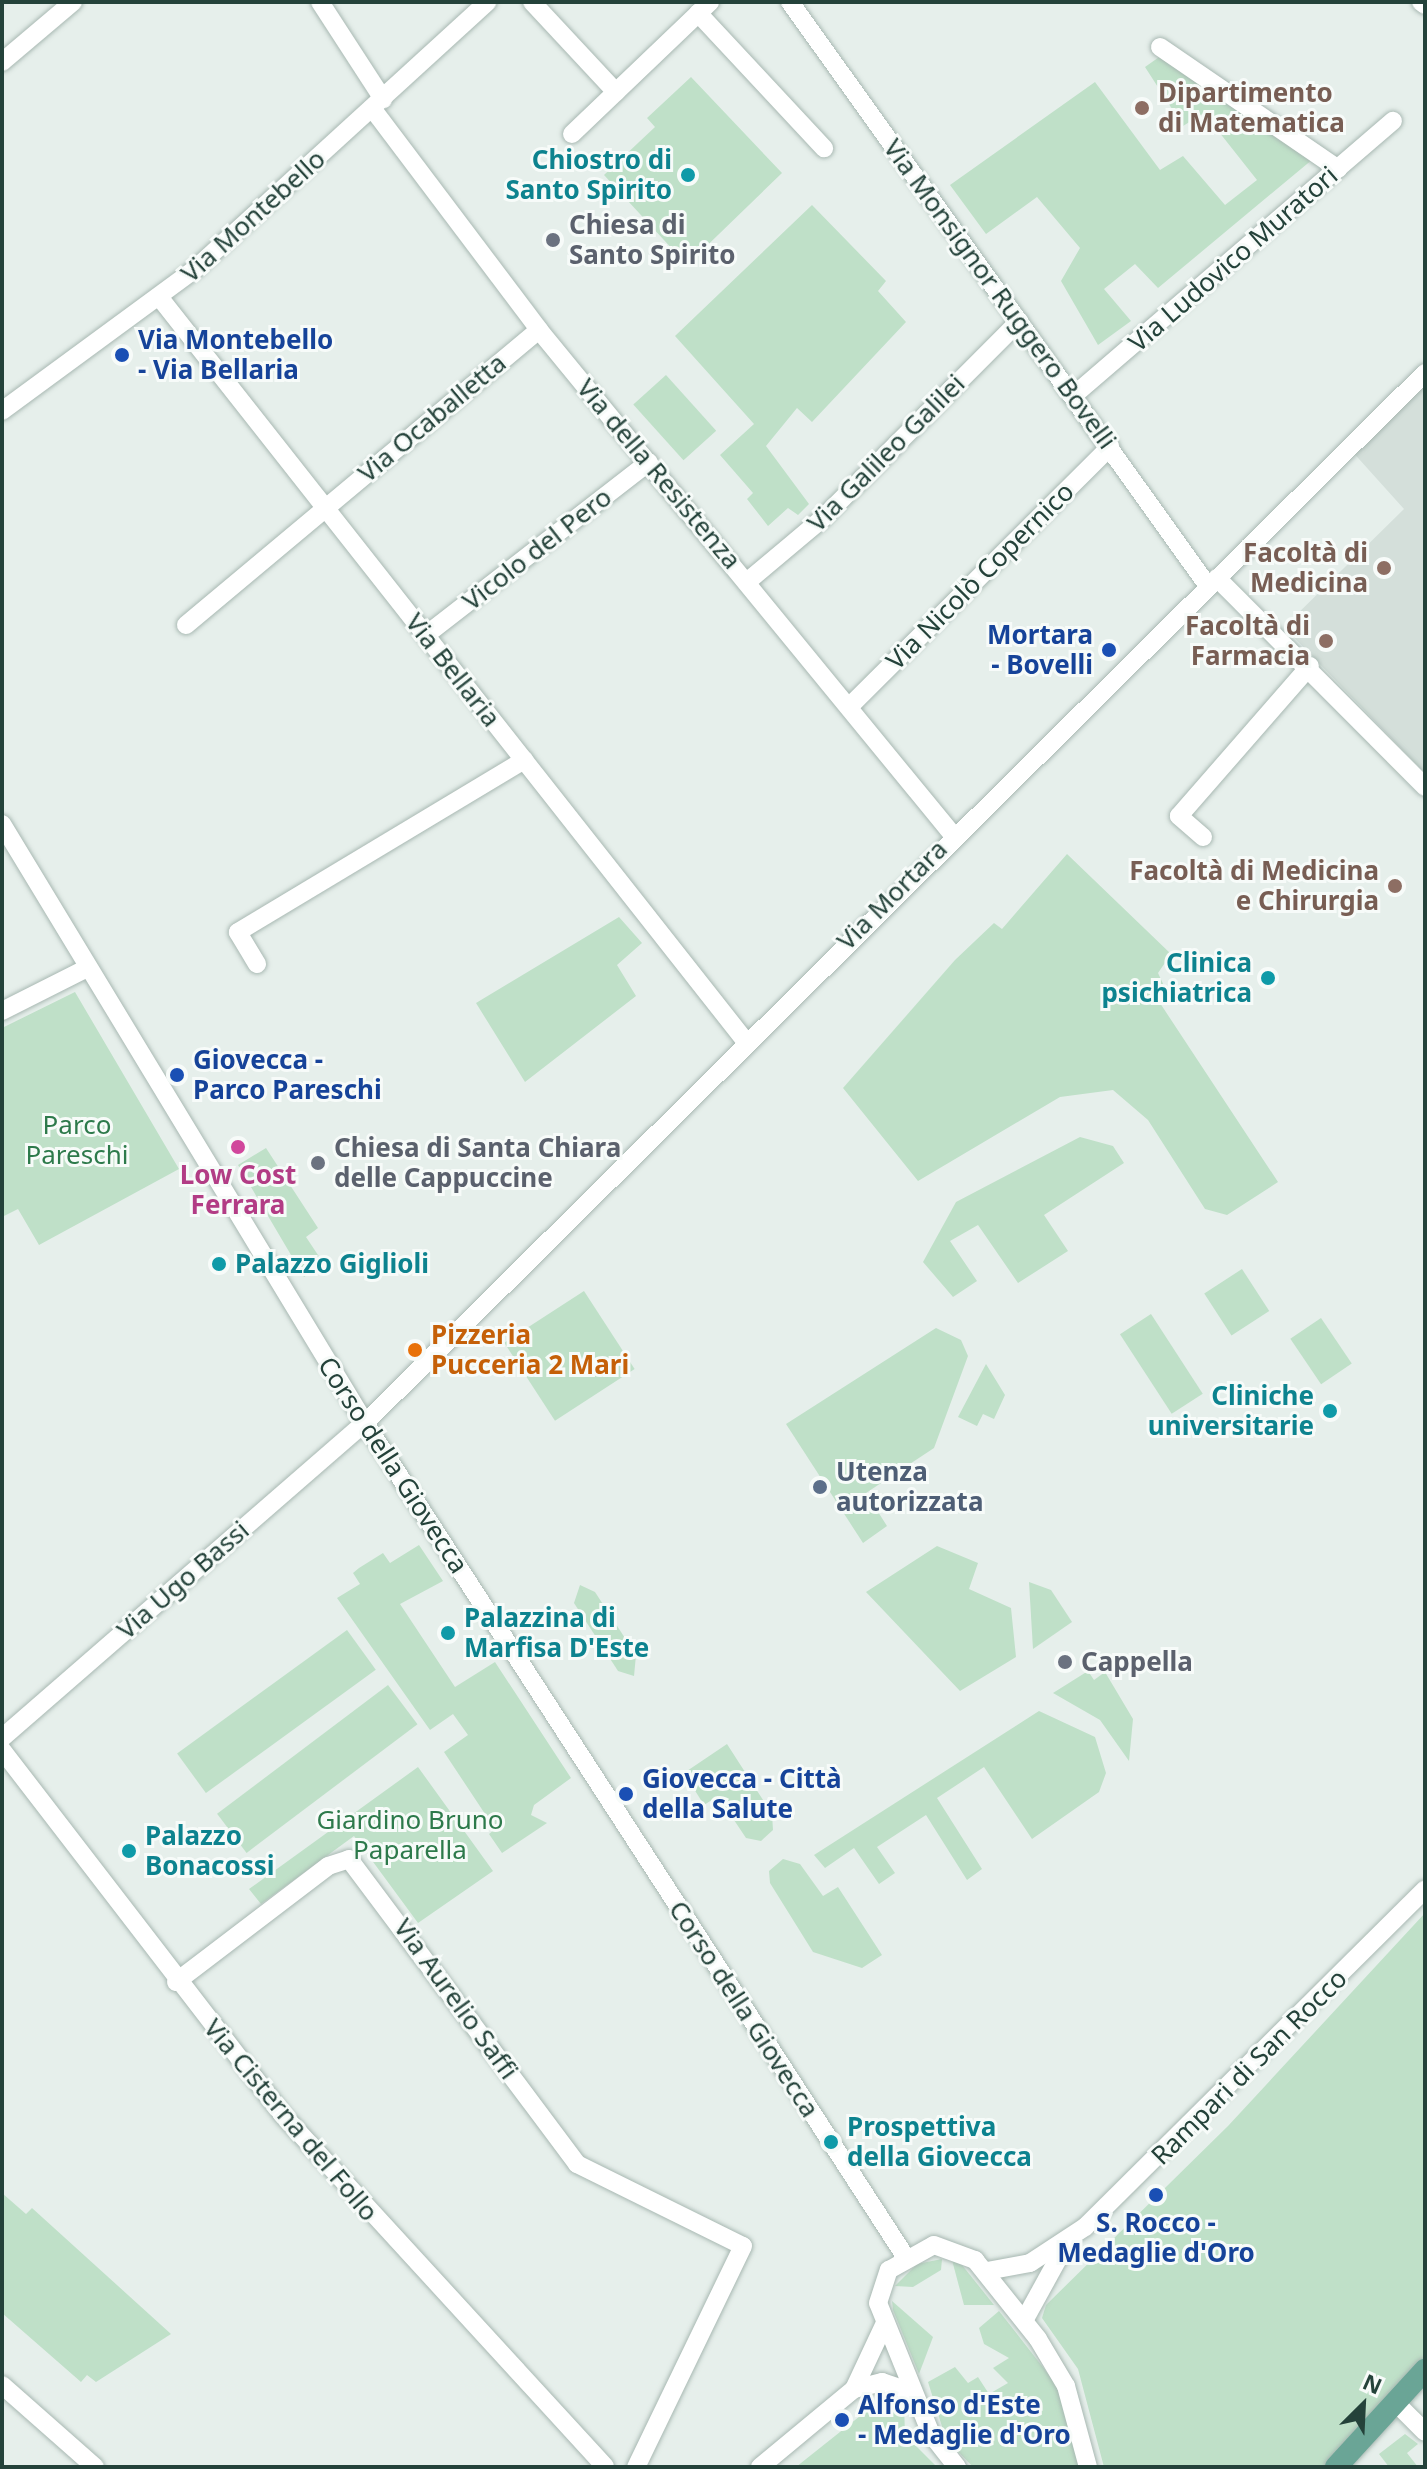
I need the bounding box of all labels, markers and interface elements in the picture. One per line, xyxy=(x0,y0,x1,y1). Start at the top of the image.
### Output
place label: Dipartimento di Matematica xyxy=(1158,77,1345,138)
marker: Dipartimento di Matematica xyxy=(1133,99,1151,117)
street label: Via Monsignor Ruggero Bovelli xyxy=(877,133,1123,455)
street label: Via Montebello xyxy=(175,143,331,289)
place label: Chiostro di Santo Spirito xyxy=(505,144,672,206)
street label: Via Ludovico Muratori xyxy=(1122,160,1344,358)
marker: Chiostro di Santo Spirito xyxy=(679,166,697,184)
place label: Chiesa di Santo Spirito xyxy=(569,209,736,270)
marker: Chiesa di Santo Spirito xyxy=(544,231,562,249)
place label: Via Montebello - Via Bellaria xyxy=(138,324,333,386)
marker: Via Montebello - Via Bellaria xyxy=(113,346,131,364)
street label: Via Ocaballetta xyxy=(352,347,512,489)
street label: Via Galileo Galilei xyxy=(801,368,971,538)
street label: Via della Resistenza xyxy=(570,373,748,575)
street label: Via Nicolò Copernico xyxy=(880,476,1080,676)
street label: Vicolo del Pero xyxy=(456,481,618,617)
place label: Facoltà di Medicina xyxy=(1243,537,1368,598)
marker: Facoltà di Medicina xyxy=(1375,559,1393,577)
street label: Via Bellaria xyxy=(399,607,507,733)
place label: Facoltà di Farmacia xyxy=(1185,610,1310,672)
place label: Mortara - Bovelli xyxy=(987,619,1093,680)
marker: Facoltà di Farmacia xyxy=(1317,632,1335,650)
marker: Mortara - Bovelli xyxy=(1100,641,1118,659)
street label: Via Mortara xyxy=(831,834,953,956)
place label: Facoltà di Medicina e Chirurgia xyxy=(1129,855,1379,916)
marker: Facoltà di Medicina e Chirurgia xyxy=(1386,877,1404,895)
place label: Clinica psichiatrica xyxy=(1101,947,1252,1008)
marker: Clinica psichiatrica xyxy=(1259,969,1277,987)
place label: Giovecca - Parco Pareschi xyxy=(193,1044,382,1106)
marker: Giovecca - Parco Pareschi xyxy=(168,1066,186,1084)
park label: Parco Pareschi xyxy=(26,1109,128,1170)
place label: Chiesa di Santa Chiara delle Cappuccine xyxy=(334,1132,621,1194)
marker: Low Cost Ferrara xyxy=(229,1138,247,1156)
marker: Chiesa di Santa Chiara delle Cappuccine xyxy=(309,1154,327,1172)
place label: Low Cost Ferrara xyxy=(180,1159,296,1220)
place label: Palazzo Giglioli xyxy=(235,1248,429,1280)
marker: Palazzo Giglioli xyxy=(210,1255,228,1273)
place label: Pizzeria Pucceria 2 Mari xyxy=(431,1319,629,1380)
marker: Pizzeria Pucceria 2 Mari xyxy=(406,1341,424,1359)
street label: Corso della Giovecca xyxy=(311,1351,475,1579)
place label: Cliniche universitarie xyxy=(1148,1380,1314,1442)
marker: Cliniche universitarie xyxy=(1321,1402,1339,1420)
place label: Utenza autorizzata xyxy=(836,1456,983,1518)
marker: Utenza autorizzata xyxy=(811,1478,829,1496)
street label: Via Ugo Bassi xyxy=(111,1514,255,1646)
place label: Palazzina di Marfisa D'Este xyxy=(464,1602,649,1664)
marker: Palazzina di Marfisa D'Este xyxy=(439,1624,457,1642)
place label: Cappella xyxy=(1081,1646,1193,1678)
marker: Cappella xyxy=(1056,1653,1074,1671)
place label: Giovecca - Città della Salute xyxy=(642,1763,842,1824)
marker: Giovecca - Città della Salute xyxy=(617,1785,635,1803)
park label: Giardino Bruno Paparella xyxy=(316,1804,504,1866)
place label: Palazzo Bonacossi xyxy=(145,1820,275,1882)
marker: Palazzo Bonacossi xyxy=(120,1842,138,1860)
street label: Corso della Giovecca xyxy=(662,1895,826,2123)
street label: Via Aurelio Saffi xyxy=(387,1913,525,2085)
street label: Rampari di San Rocco xyxy=(1145,1963,1353,2171)
street label: Via Cisterna del Follo xyxy=(197,2013,385,2227)
place label: Prospettiva della Giovecca xyxy=(847,2111,1032,2172)
marker: Prospettiva della Giovecca xyxy=(822,2133,840,2151)
marker: S. Rocco - Medaglie d'Oro xyxy=(1147,2186,1165,2204)
place label: S. Rocco - Medaglie d'Oro xyxy=(1057,2207,1255,2268)
north arrow xyxy=(1323,2365,1403,2445)
text: N xyxy=(1358,2366,1387,2400)
place label: Alfonso d'Este - Medaglie d'Oro xyxy=(858,2389,1071,2450)
marker: Alfonso d'Este - Medaglie d'Oro xyxy=(833,2411,851,2429)

